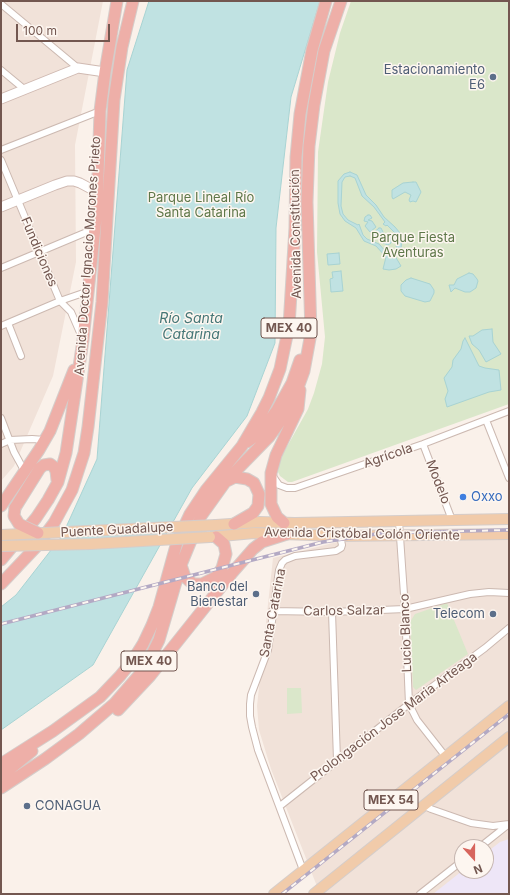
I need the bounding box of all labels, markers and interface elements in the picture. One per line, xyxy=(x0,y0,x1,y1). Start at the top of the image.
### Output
scale bar xyxy=(18,16,112,42)
text: 100 m xyxy=(23,23,57,38)
place label: Estacionamiento E6 xyxy=(384,62,485,93)
marker: Estacionamiento E6 xyxy=(488,72,498,82)
street label: Avenida Doctor Ignacio Morones Prieto xyxy=(72,136,104,376)
street label: Avenida Constitución xyxy=(287,169,305,299)
park label: Parque Lineal Río Santa Catarina xyxy=(148,190,254,221)
street label: Fundiciones xyxy=(17,215,61,289)
park label: Parque Fiesta Aventuras xyxy=(371,230,455,261)
water label: Río Santa Catarina xyxy=(159,311,223,344)
road number: MEX 40 xyxy=(261,318,317,338)
street label: Agrícola xyxy=(361,440,415,472)
street label: Modelo xyxy=(422,458,454,506)
place label: Oxxo xyxy=(471,489,503,505)
marker: Oxxo xyxy=(458,492,468,502)
street label: Puente Guadalupe xyxy=(60,519,174,541)
street label: Avenida Cristóbal Colón Oriente xyxy=(264,524,460,544)
street label: Santa Catarina xyxy=(257,567,289,659)
place label: Banco del Bienestar xyxy=(187,579,248,610)
marker: Banco del Bienestar xyxy=(251,589,261,599)
street label: Lucio Blanco xyxy=(397,593,415,673)
street label: Carlos Salzar xyxy=(303,602,385,620)
place label: Telecom xyxy=(433,606,485,622)
marker: Telecom xyxy=(488,609,498,619)
street label: Prolongación Jose Maria Arteaga xyxy=(308,649,480,785)
road number: MEX 40 xyxy=(121,651,177,671)
road number: MEX 54 xyxy=(364,790,418,810)
place label: CONAGUA xyxy=(35,798,101,814)
marker: CONAGUA xyxy=(22,801,32,811)
north arrow xyxy=(454,839,494,879)
text: N xyxy=(472,861,484,877)

